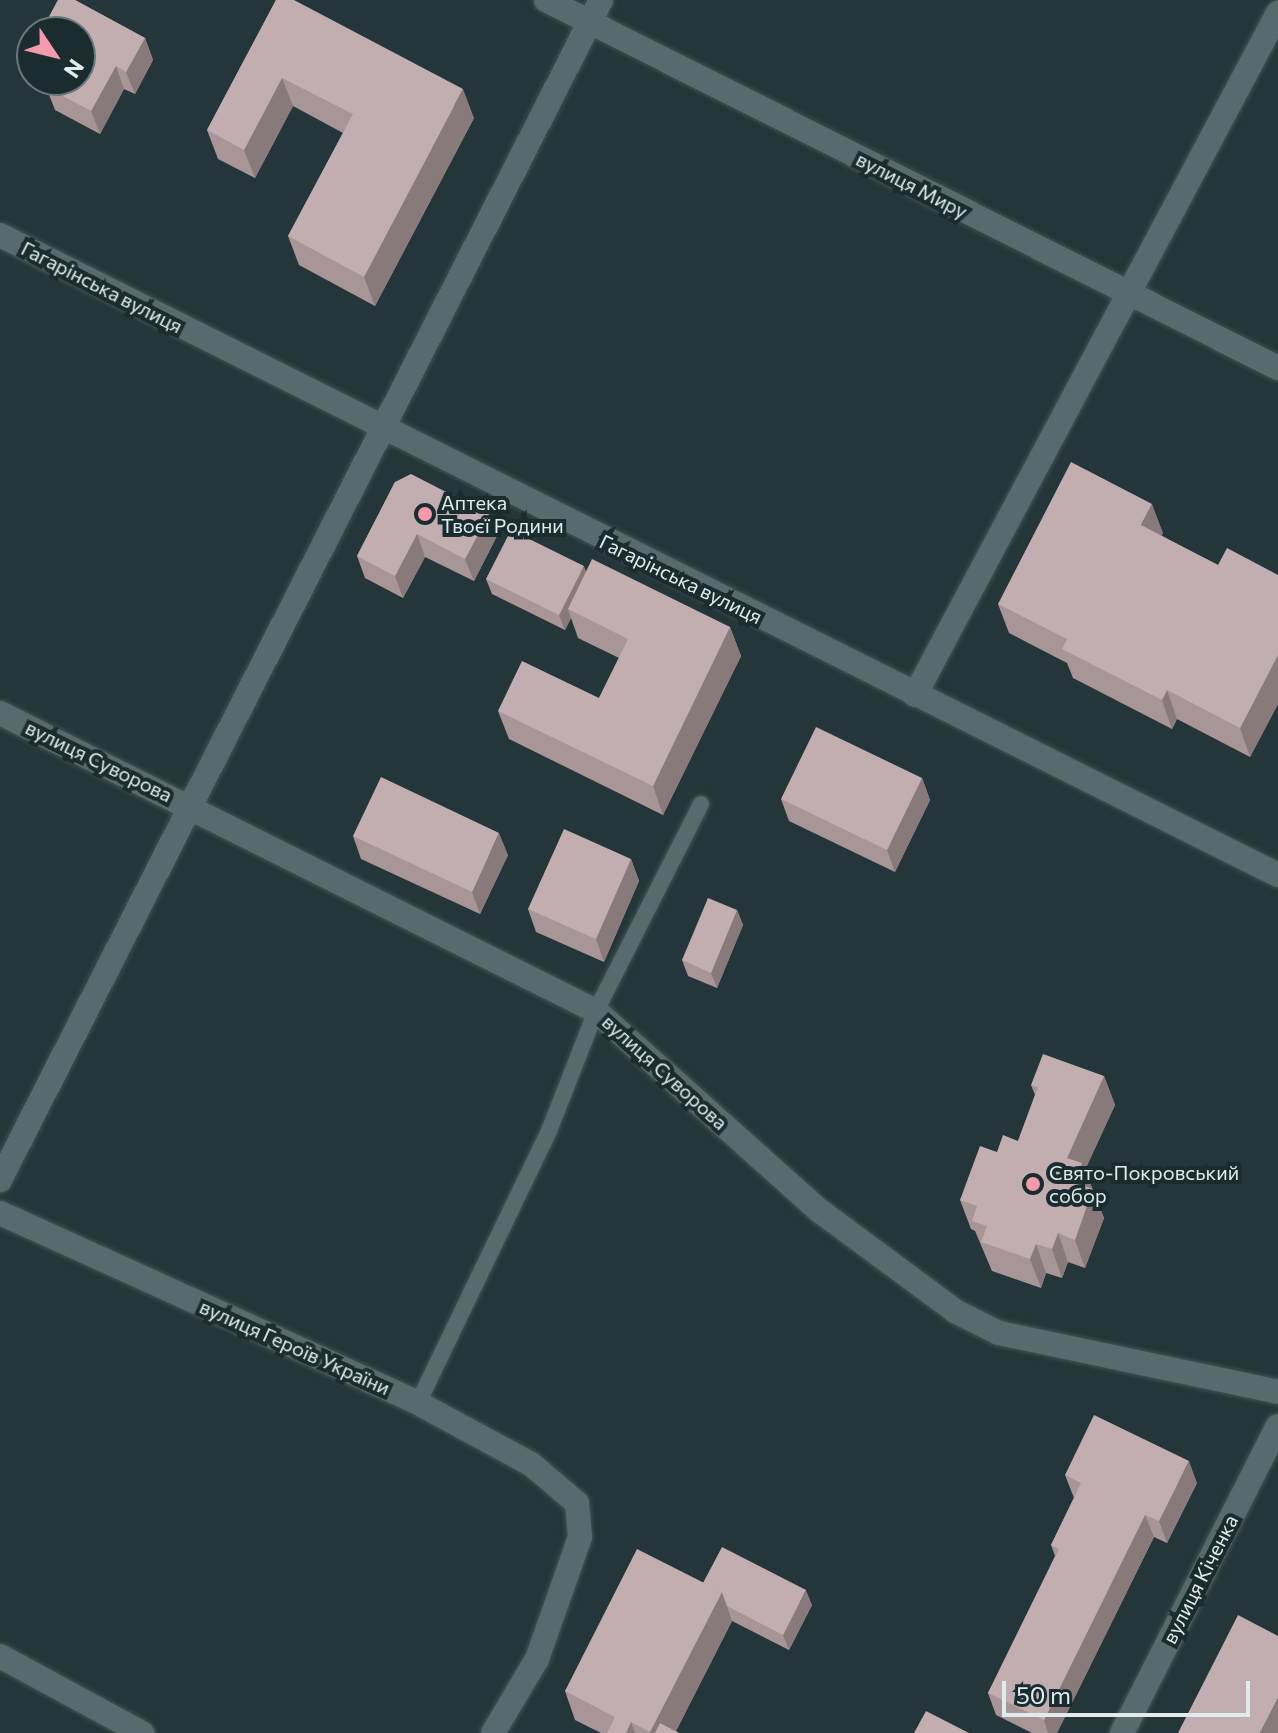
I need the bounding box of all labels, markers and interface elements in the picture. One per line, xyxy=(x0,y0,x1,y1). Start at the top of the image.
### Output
north arrow xyxy=(16,16,96,96)
text: N xyxy=(59,54,90,83)
street label: вулиця Миру xyxy=(852,147,972,223)
street label: Гагарінська вулиця xyxy=(17,236,187,338)
place label: Аптека Твоєї Родини xyxy=(441,490,564,537)
marker: Аптека Твоєї Родини xyxy=(416,505,434,523)
street label: Гагарінська вулиця xyxy=(596,529,766,629)
street label: вулиця Суворова xyxy=(22,715,176,807)
street label: вулиця Суворова xyxy=(597,1010,733,1134)
place label: Свято-Покровський собор xyxy=(1049,1160,1239,1207)
marker: Свято-Покровський собор xyxy=(1024,1175,1042,1193)
street label: вулиця Героїв України xyxy=(196,1294,394,1400)
street label: вулиця Кіченка xyxy=(1157,1511,1243,1647)
scale bar xyxy=(1006,1665,1254,1715)
text: 50 m xyxy=(1016,1680,1071,1709)

